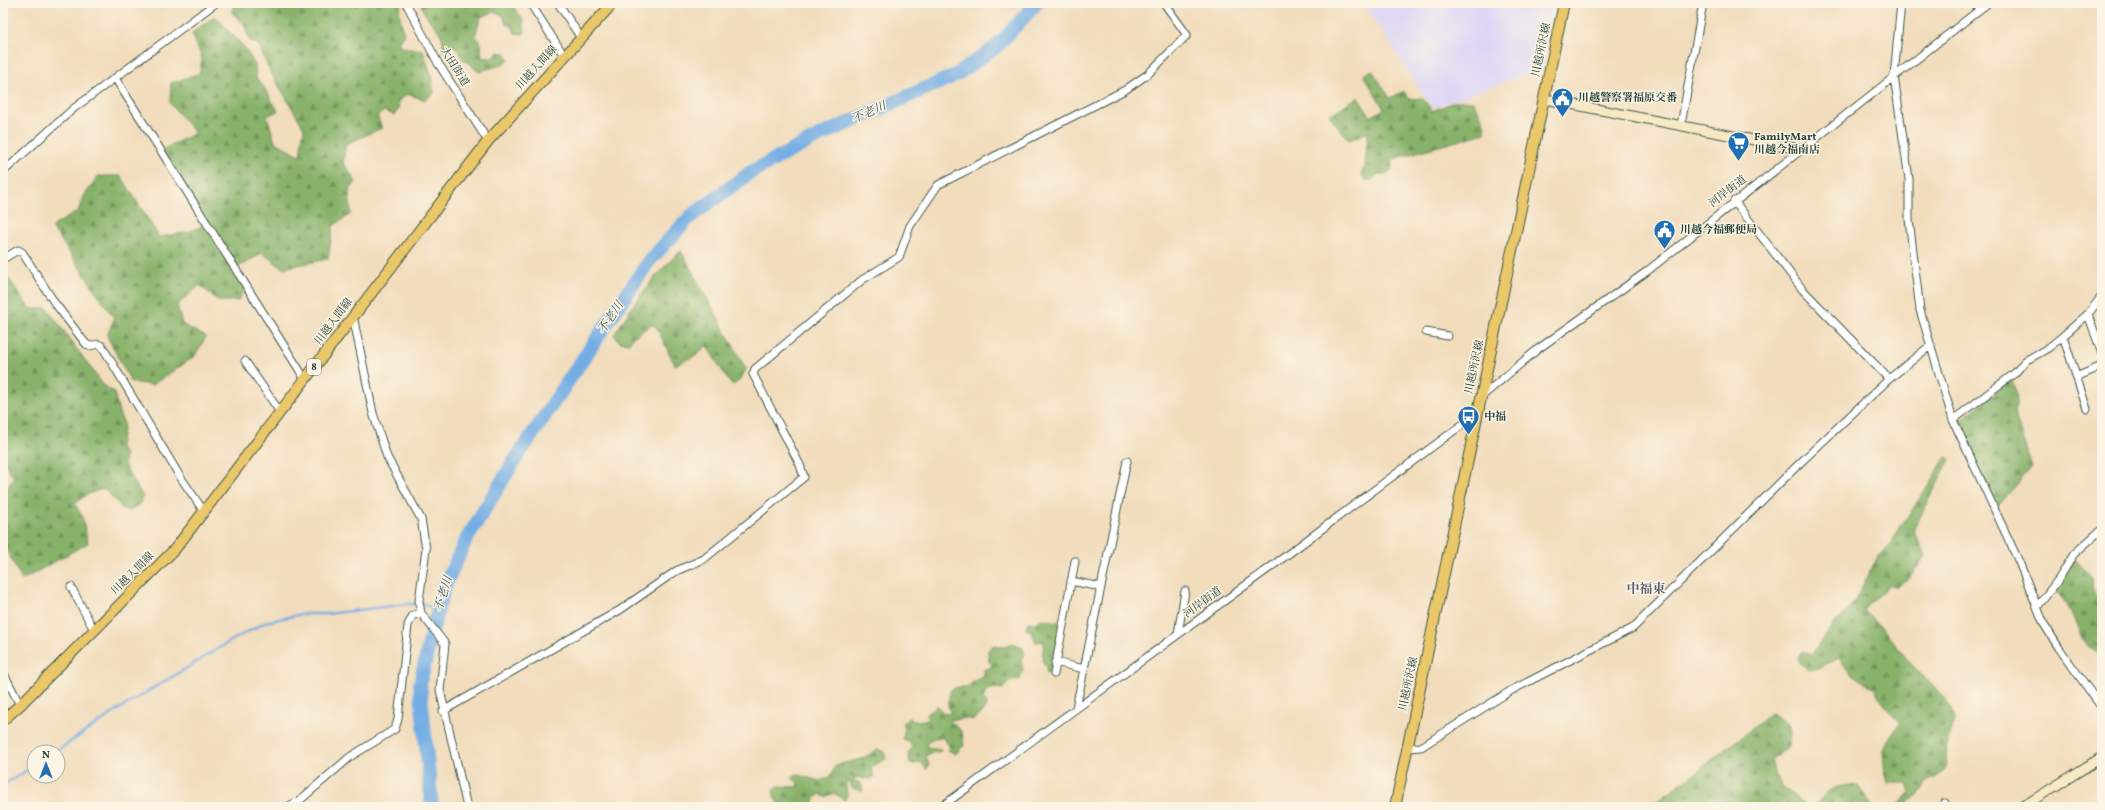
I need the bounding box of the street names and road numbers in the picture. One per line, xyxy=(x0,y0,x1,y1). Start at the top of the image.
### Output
street label: 川越所沢線 xyxy=(1529,22,1555,78)
street label: 川越入間線 xyxy=(513,43,561,93)
street label: 大田街道 xyxy=(436,44,472,90)
street label: 河岸街道 xyxy=(1706,173,1750,211)
street label: 川越入間線 xyxy=(311,296,357,348)
street label: 川越所沢線 xyxy=(1462,339,1488,395)
road number: 8 xyxy=(307,359,321,375)
street label: 川越入間線 xyxy=(108,549,158,599)
street label: 河岸街道 xyxy=(1181,584,1225,622)
street label: 川越所沢線 xyxy=(1396,656,1422,712)

